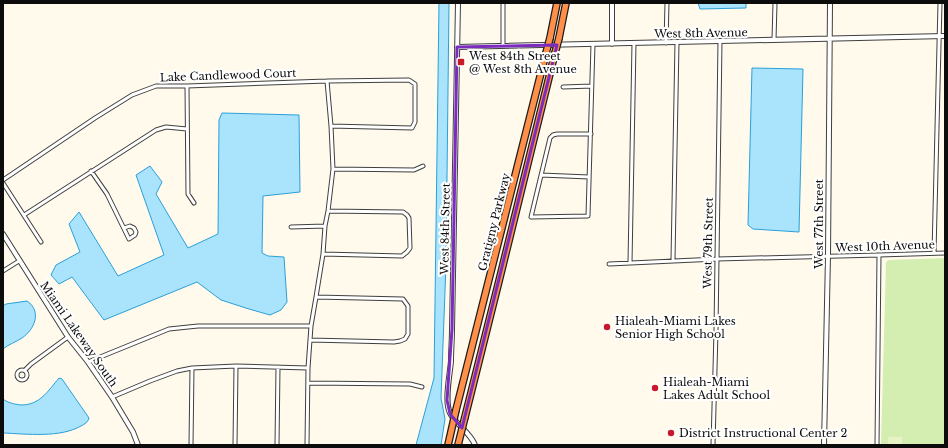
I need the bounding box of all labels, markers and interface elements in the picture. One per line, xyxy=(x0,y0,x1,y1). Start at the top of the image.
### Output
street label: West 8th Avenue xyxy=(653,25,748,41)
place label: West 84th Street @ West 8th Avenue xyxy=(468,49,577,76)
marker: West 84th Street @ West 8th Avenue xyxy=(456,57,466,67)
street label: Lake Candlewood Court xyxy=(160,66,297,84)
street label: Gratigny Parkway xyxy=(475,172,513,272)
street label: West 77th Street xyxy=(812,178,826,270)
street label: West 84th Street xyxy=(437,182,453,276)
street label: West 79th Street xyxy=(700,196,716,290)
street label: West 10th Avenue xyxy=(834,237,935,255)
street label: Miami Lakeway South xyxy=(37,279,121,390)
place label: Hialeah-Miami Lakes Senior High School xyxy=(615,314,736,341)
marker: Hialeah-Miami Lakes Senior High School xyxy=(602,322,612,332)
place label: Hialeah-Miami Lakes Adult School xyxy=(663,375,770,402)
marker: Hialeah-Miami Lakes Adult School xyxy=(650,383,660,393)
place label: District Instructional Center 2 xyxy=(679,426,847,440)
marker: District Instructional Center 2 xyxy=(666,428,676,438)

